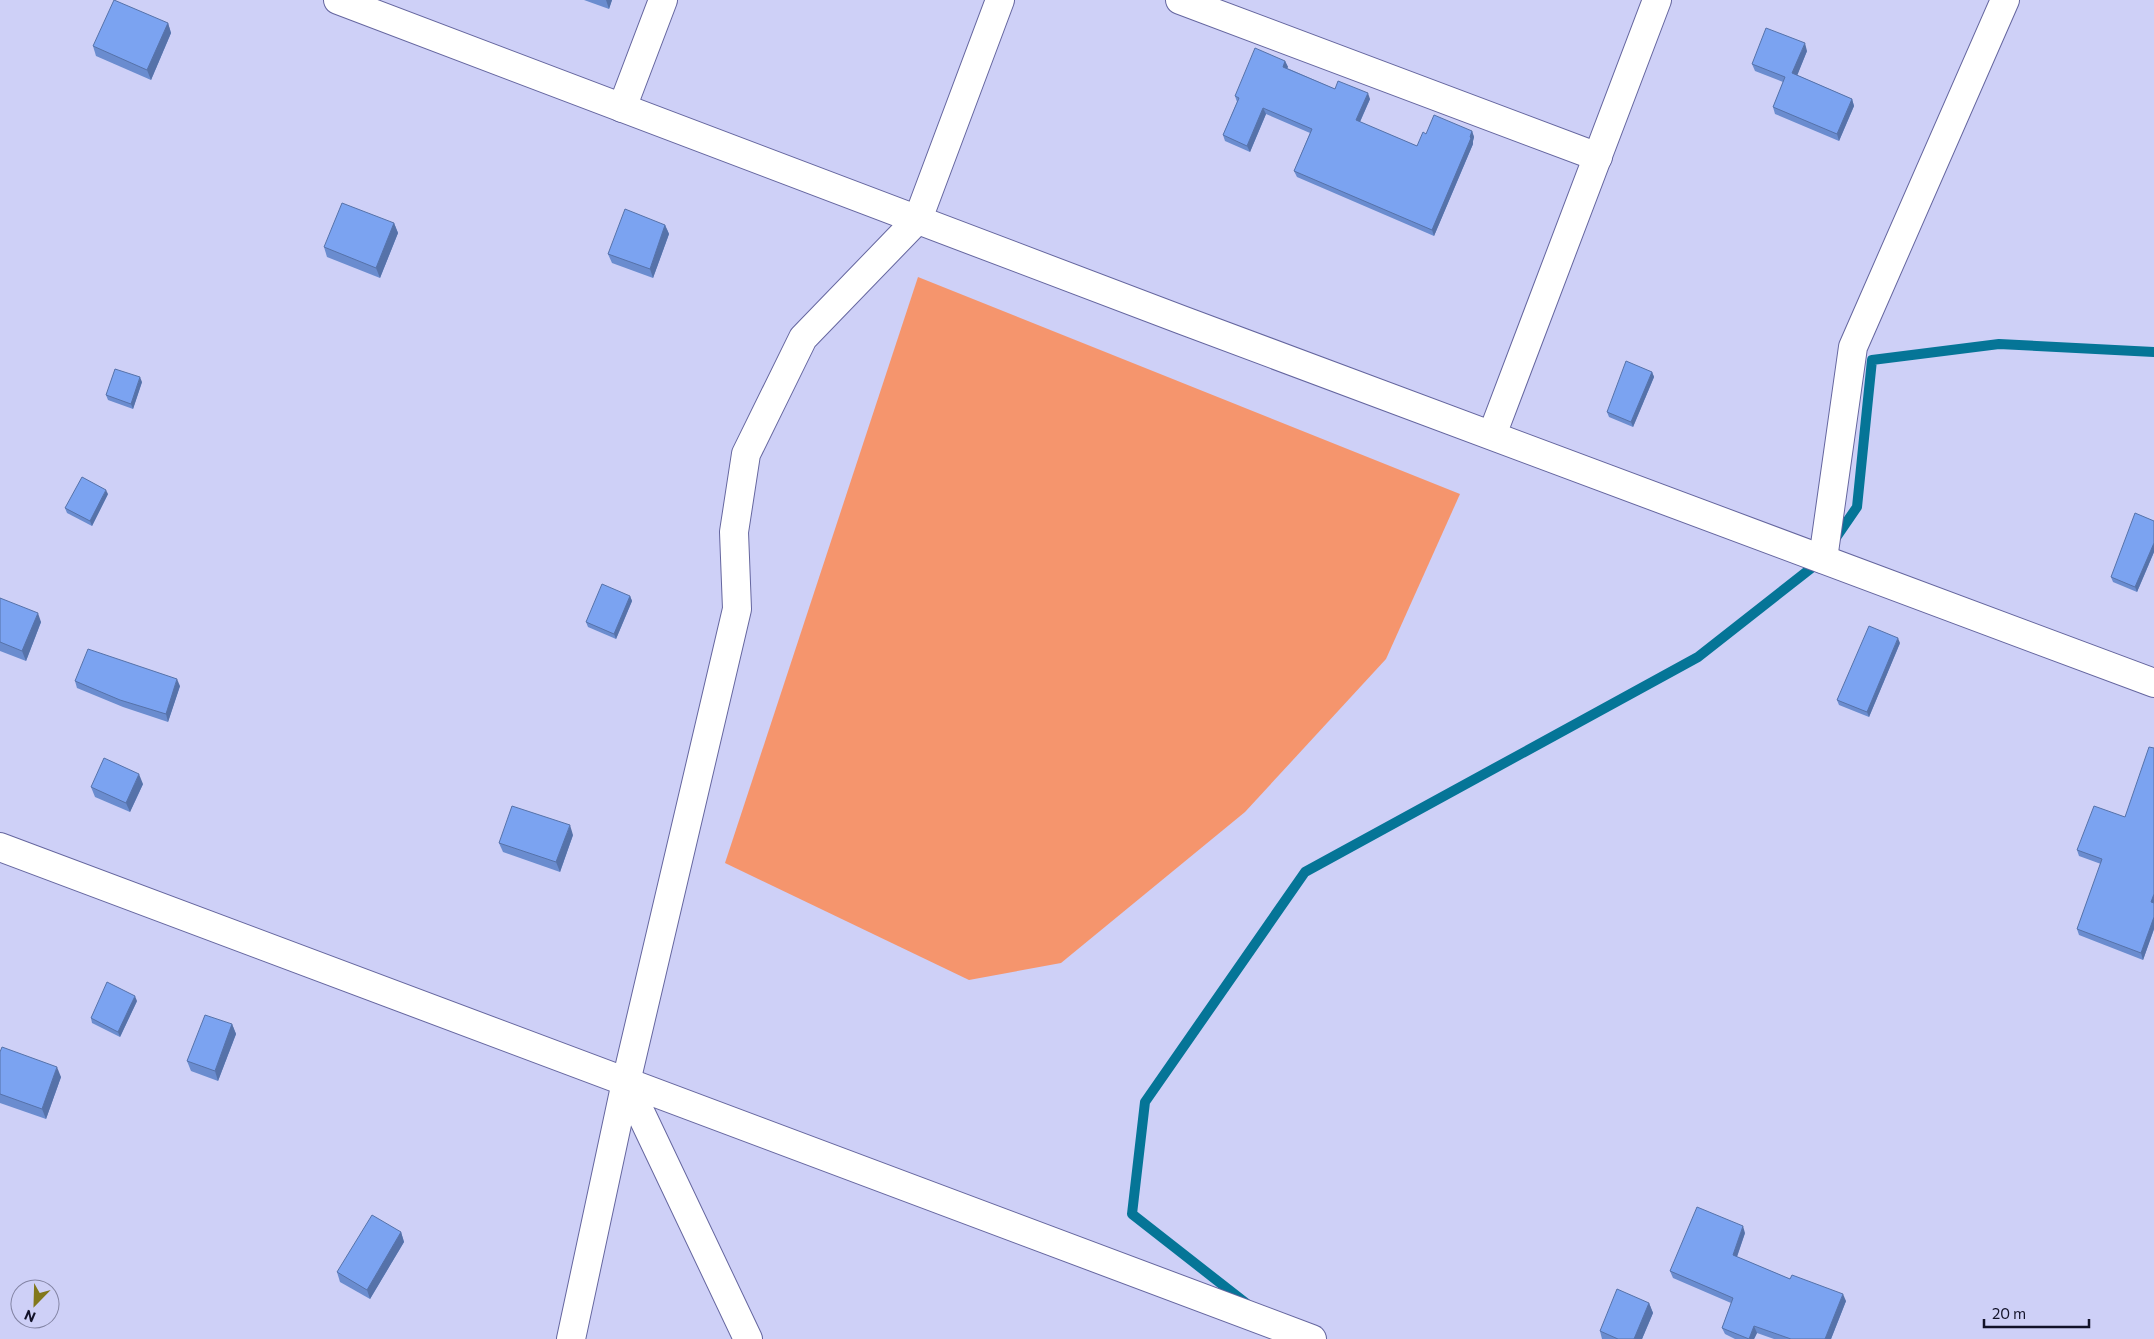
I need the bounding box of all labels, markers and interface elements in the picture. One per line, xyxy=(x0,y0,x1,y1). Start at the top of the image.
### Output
north arrow xyxy=(10,1279,60,1329)
scale bar xyxy=(1984,1296,2089,1328)
text: 20 m xyxy=(1992,1304,2026,1322)
text: N xyxy=(22,1307,38,1326)

